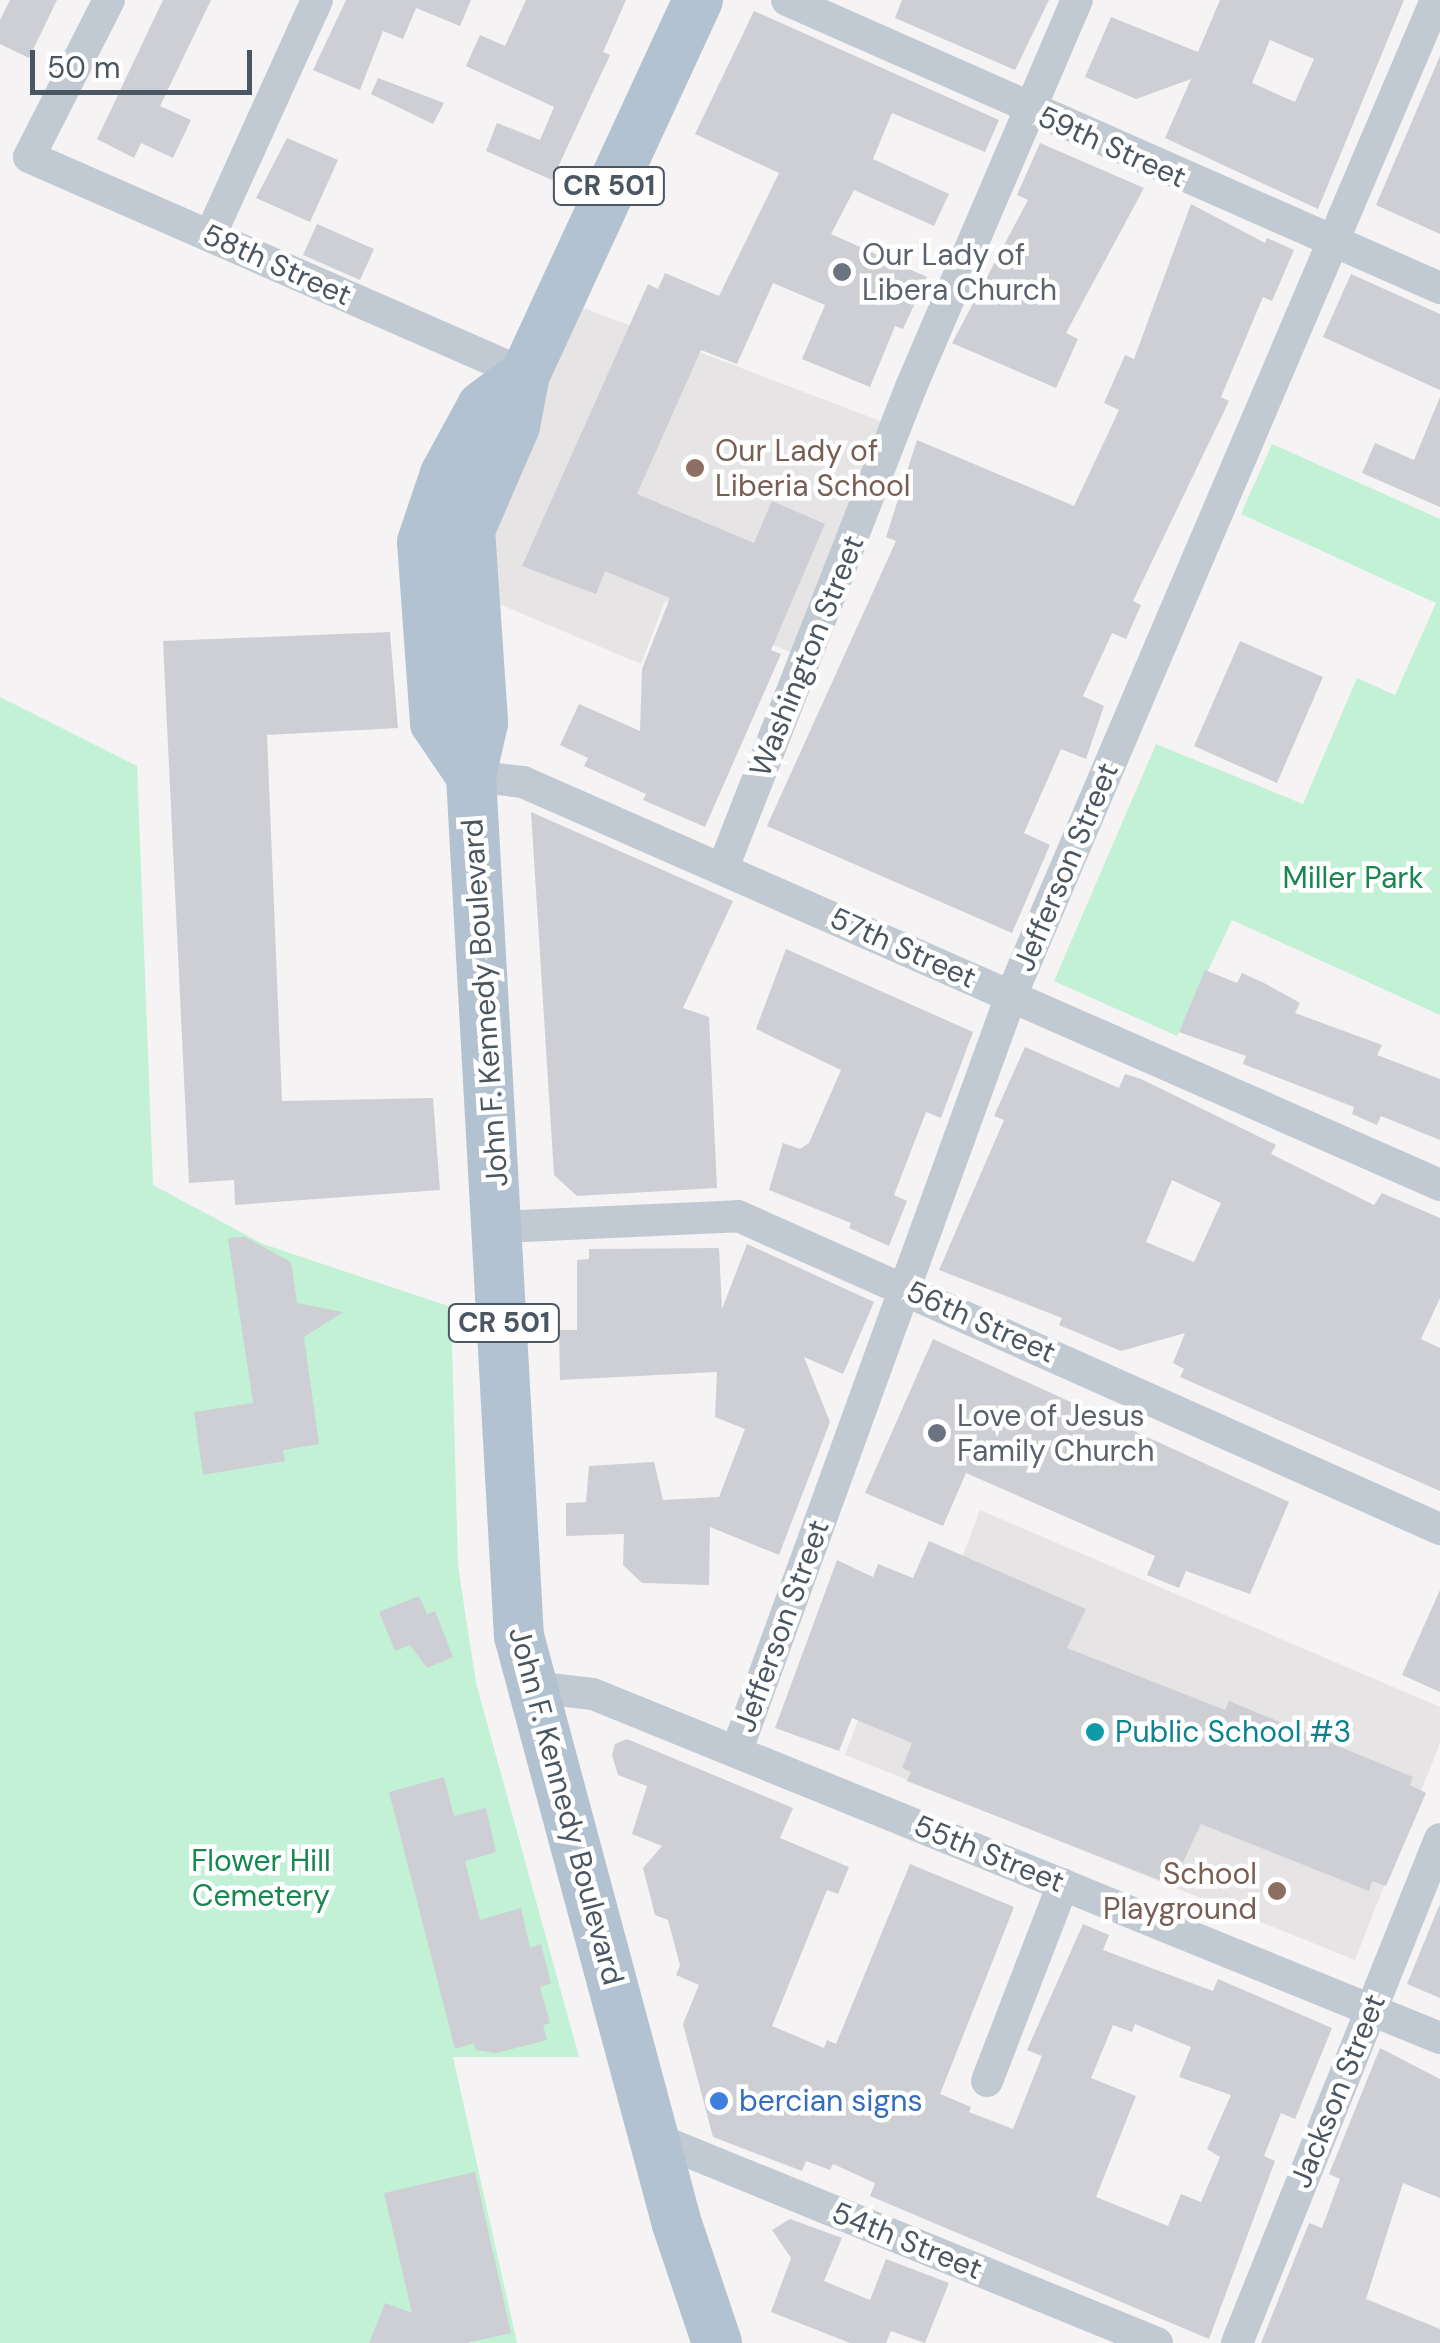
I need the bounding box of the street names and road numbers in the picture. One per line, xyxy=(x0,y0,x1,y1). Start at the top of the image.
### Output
street label: 59th Street xyxy=(1032,98,1192,196)
road number: CR 501 xyxy=(552,163,666,209)
street label: 58th Street xyxy=(197,216,357,314)
street label: Washington Street xyxy=(742,530,872,782)
street label: Jefferson Street xyxy=(1006,757,1126,977)
street label: John F. Kennedy Boulevard xyxy=(454,818,516,1188)
street label: 57th Street xyxy=(825,900,981,996)
street label: 56th Street xyxy=(901,1273,1061,1371)
road number: CR 501 xyxy=(446,1300,562,1346)
street label: Jefferson Street xyxy=(727,1515,837,1737)
street label: John F. Kennedy Boulevard xyxy=(501,1623,631,1989)
street label: 55th Street xyxy=(909,1808,1069,1900)
street label: Jackson Street xyxy=(1283,1989,1393,2193)
street label: 54th Street xyxy=(827,2195,987,2287)

